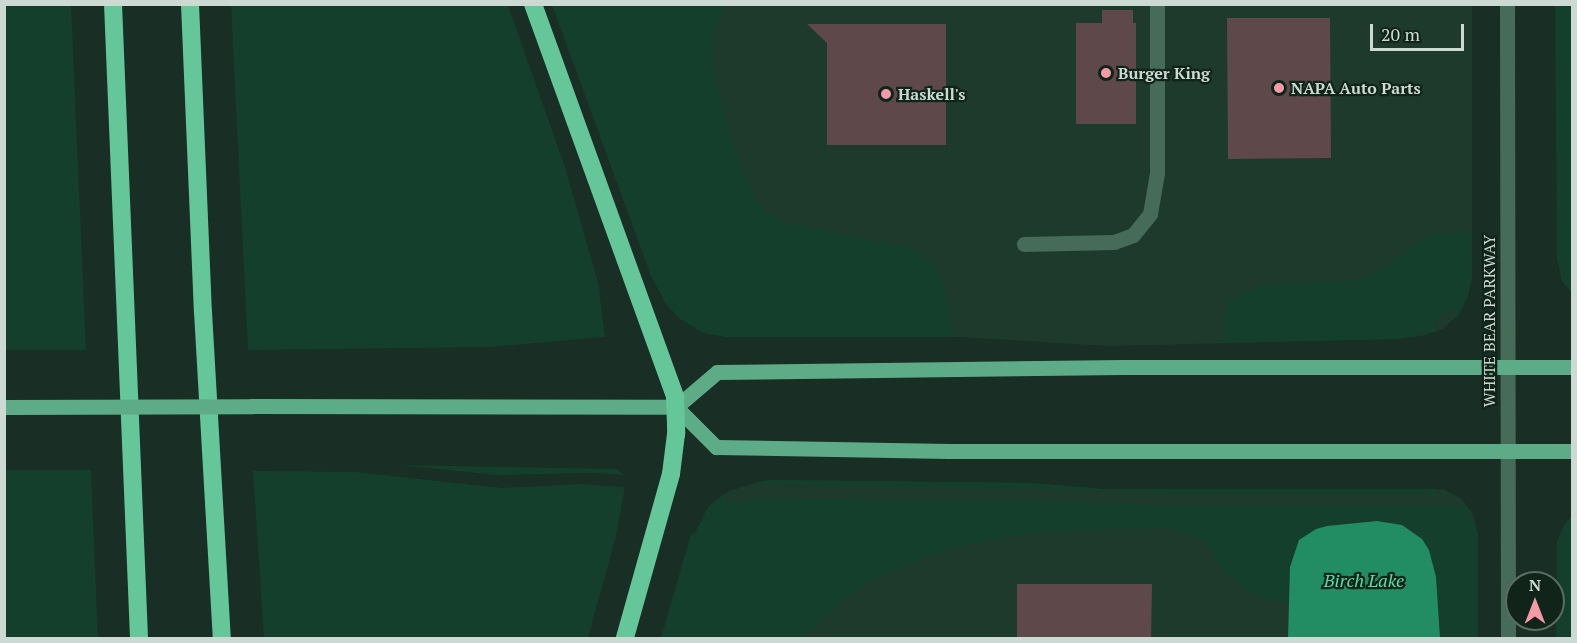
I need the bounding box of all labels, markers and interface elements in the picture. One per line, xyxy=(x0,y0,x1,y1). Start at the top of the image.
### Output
scale bar xyxy=(1373,12,1468,50)
text: 20 m xyxy=(1381,22,1420,46)
place label: Burger King xyxy=(1118,63,1210,83)
marker: Burger King xyxy=(1099,66,1113,80)
place label: NAPA Auto Parts xyxy=(1291,78,1421,98)
marker: NAPA Auto Parts xyxy=(1272,81,1286,95)
place label: Haskell's xyxy=(898,84,966,104)
marker: Haskell's xyxy=(879,87,893,101)
street label: WHITE BEAR PARKWAY xyxy=(1479,235,1499,407)
water label: Birch Lake xyxy=(1324,569,1404,591)
north arrow xyxy=(1505,571,1565,631)
text: N xyxy=(1529,574,1541,596)

